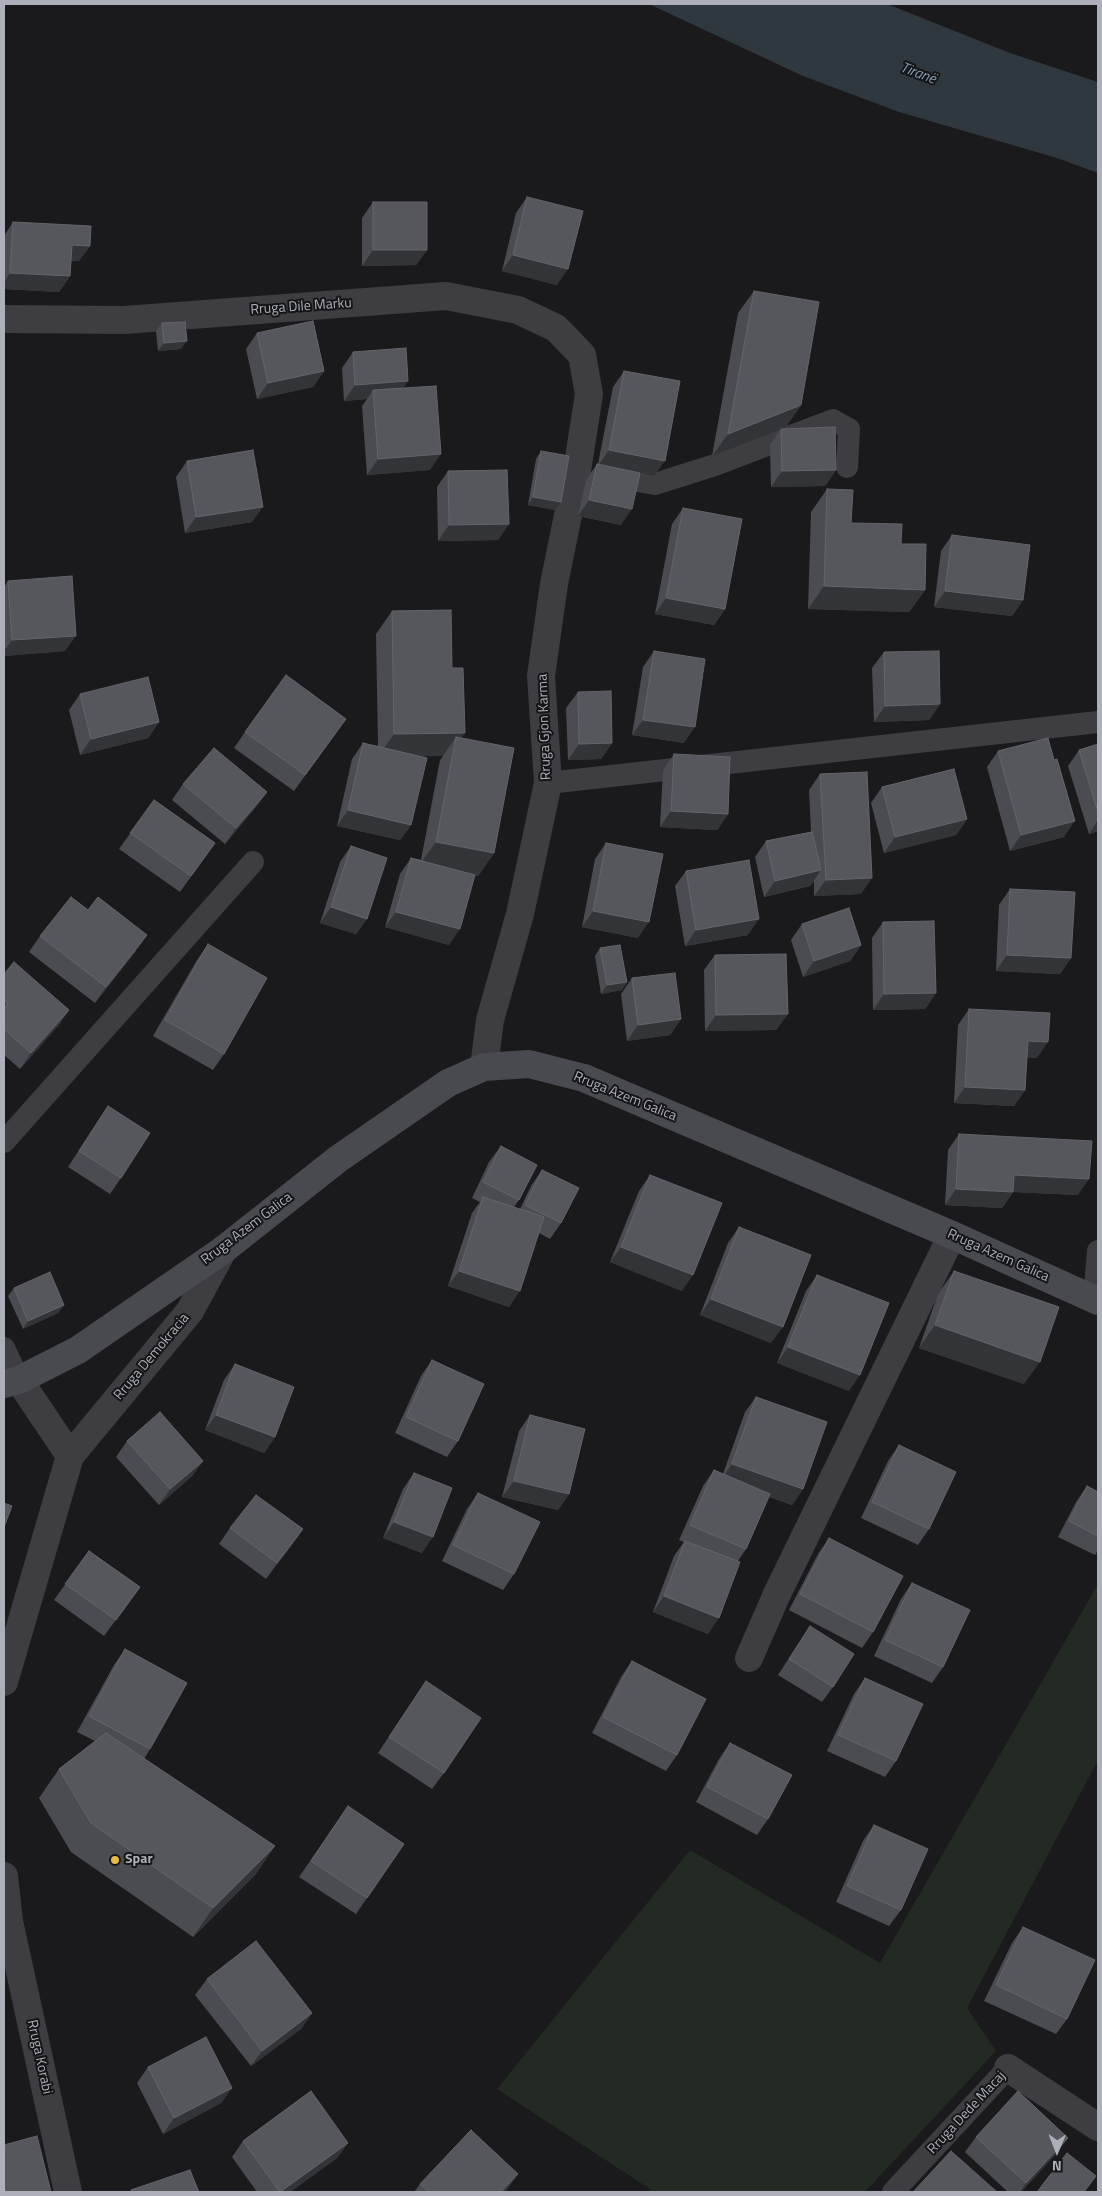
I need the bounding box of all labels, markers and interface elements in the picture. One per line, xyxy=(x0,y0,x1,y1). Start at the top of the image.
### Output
water label: Tiranë xyxy=(898,59,938,89)
street label: Rruga Dile Marku xyxy=(250,295,352,319)
street label: Rruga Gjon Karma xyxy=(535,674,555,780)
street label: Rruga Azem Galica xyxy=(571,1069,679,1125)
street label: Rruga Azem Galica xyxy=(198,1189,296,1269)
street label: Rruga Azem Galica xyxy=(944,1226,1052,1286)
street label: Rruga Demokracia xyxy=(111,1310,193,1404)
place label: Spar xyxy=(125,1852,153,1868)
marker: Spar xyxy=(109,1854,121,1866)
street label: Rruga Korabi xyxy=(23,2018,55,2096)
street label: Rruga Dede Macaj xyxy=(924,2068,1010,2158)
north arrow xyxy=(1032,2126,1082,2176)
text: N xyxy=(1052,2156,1062,2177)

